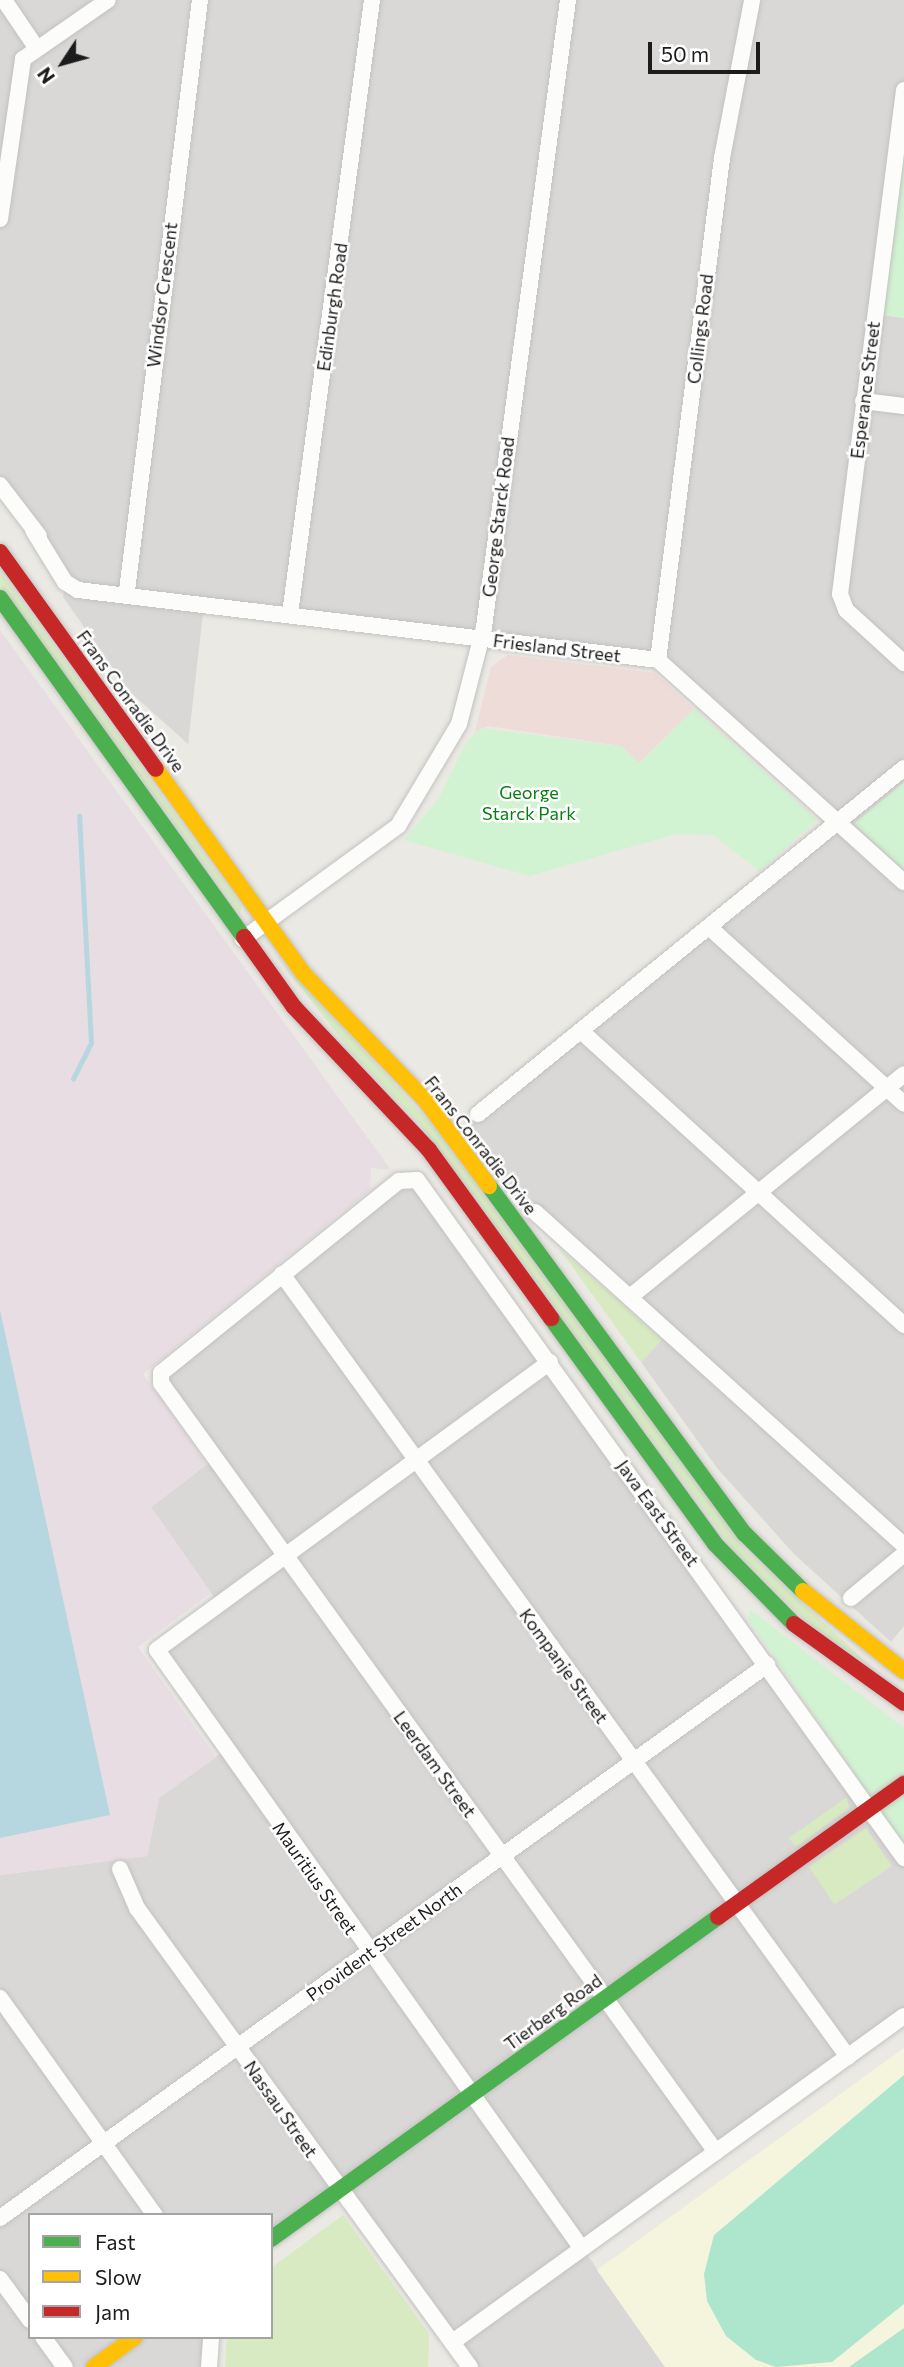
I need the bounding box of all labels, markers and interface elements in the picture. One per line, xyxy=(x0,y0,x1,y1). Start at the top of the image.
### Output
north arrow xyxy=(28,28,98,98)
scale bar xyxy=(652,28,764,72)
text: 50 m xyxy=(661,41,709,66)
text: N xyxy=(32,63,59,88)
street label: Windsor Crescent xyxy=(142,221,182,369)
street label: Edinburgh Road xyxy=(312,241,352,373)
street label: Collings Road xyxy=(683,273,717,385)
street label: Esperance Street xyxy=(846,320,884,460)
street label: George Starck Road xyxy=(477,436,519,598)
street label: Frans Conradie Drive xyxy=(72,626,190,776)
street label: Friesland Street xyxy=(492,629,622,667)
park label: George Starck Park xyxy=(482,782,576,824)
street label: Frans Conradie Drive xyxy=(420,1071,542,1219)
street label: Java East Street xyxy=(612,1456,704,1570)
street label: Kompanje Street xyxy=(515,1604,613,1728)
street label: Leerdam Street xyxy=(389,1707,481,1821)
street label: Mauritius Street xyxy=(268,1817,362,1939)
street label: Provident Street North xyxy=(302,1878,466,2006)
street label: Tierberg Road xyxy=(500,1969,606,2055)
street label: Nassau Street xyxy=(240,2056,322,2162)
legend xyxy=(28,2213,273,2339)
text: Fast xyxy=(95,2229,136,2254)
text: Slow xyxy=(95,2264,142,2289)
text: Jam xyxy=(95,2299,130,2324)

